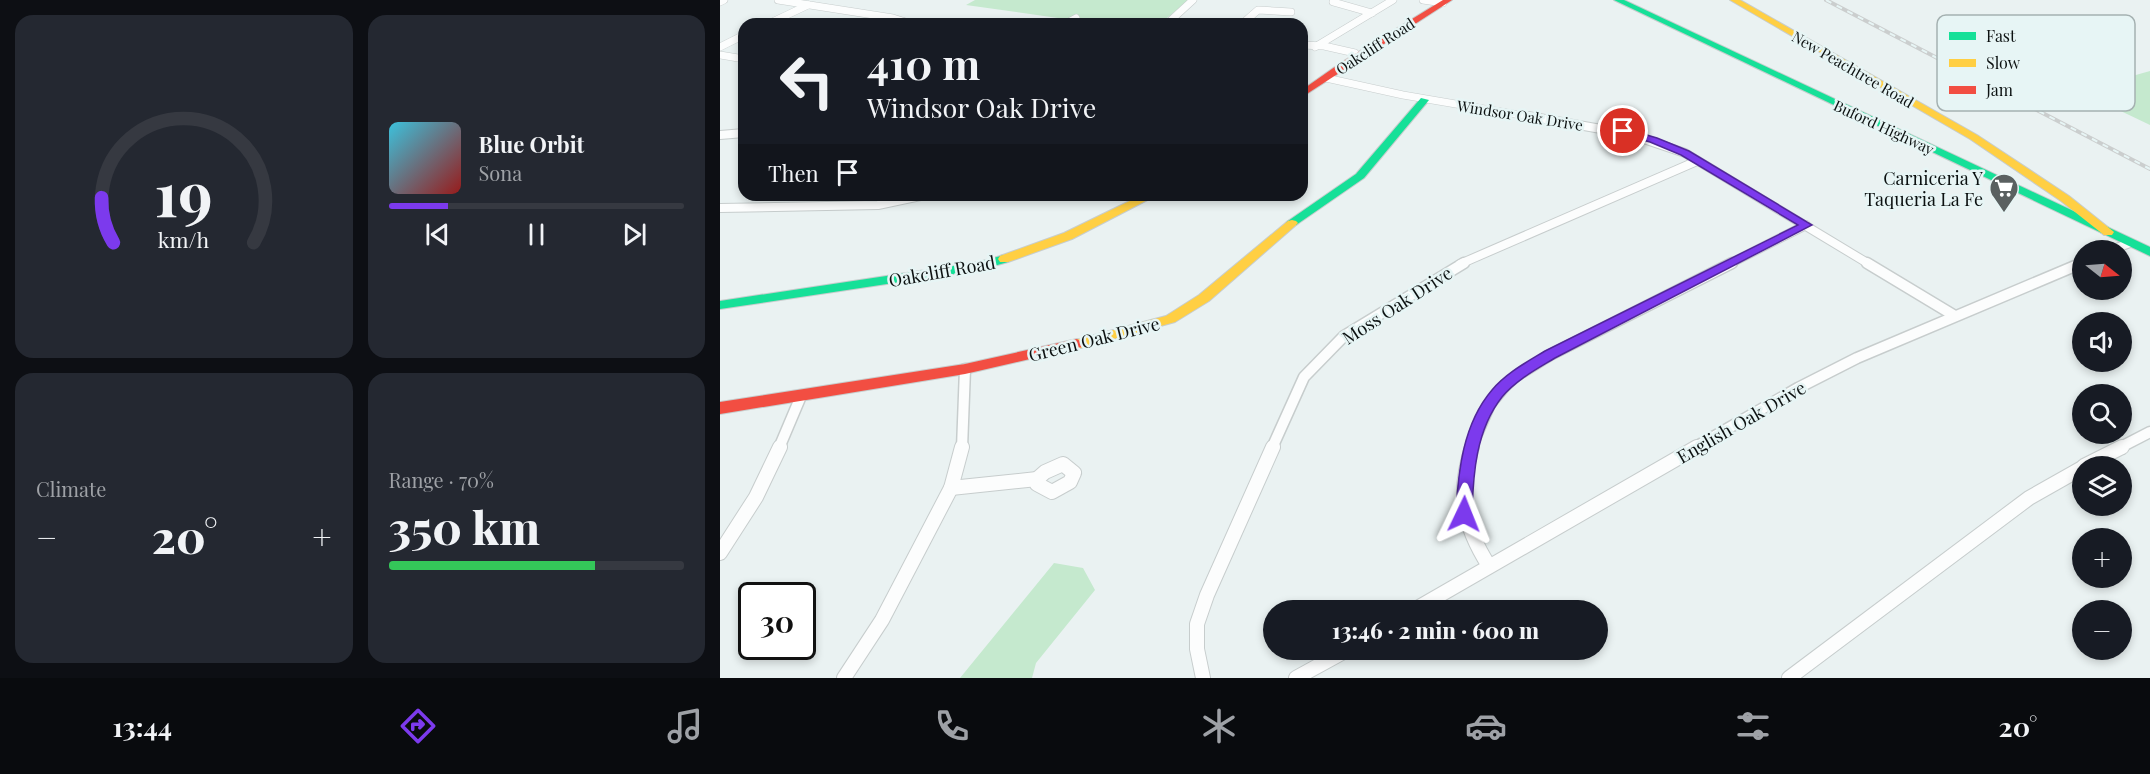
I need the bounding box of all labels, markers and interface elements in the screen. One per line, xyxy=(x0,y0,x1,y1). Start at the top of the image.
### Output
street label: Oakcliff Road xyxy=(1332,13,1418,79)
legend xyxy=(1937,15,2135,111)
text: Fast xyxy=(1986,25,2016,46)
street label: New Peachtree Road xyxy=(1789,26,1918,112)
text: 410 m xyxy=(867,35,980,91)
icon: left xyxy=(768,42,846,120)
text: Slow xyxy=(1986,52,2021,73)
text: Jam xyxy=(1985,79,2013,100)
text: Windsor Oak Drive xyxy=(867,89,1096,125)
street label: Windsor Oak Drive xyxy=(1455,95,1584,135)
street label: Buford Highway xyxy=(1831,95,1938,159)
pin xyxy=(1597,105,1648,156)
icon: arrive xyxy=(1606,114,1639,147)
text: Blue Orbit xyxy=(479,129,584,159)
text: 19 xyxy=(155,150,213,234)
icon: arrive xyxy=(831,156,864,189)
text: Then xyxy=(768,158,819,188)
text: Sona xyxy=(479,159,522,186)
place label: Carniceria Y Taqueria La Fe xyxy=(1864,166,1983,211)
supermarket icon: Carniceria Y Taqueria La Fe xyxy=(1988,172,2020,214)
icon: previous xyxy=(421,218,454,251)
icon: pause xyxy=(520,218,553,251)
icon: next xyxy=(618,218,651,251)
text: km/h xyxy=(158,226,210,254)
north arrow xyxy=(2072,240,2132,300)
map controls xyxy=(2072,240,2132,660)
street label: Oakcliff Road xyxy=(887,250,998,292)
street label: Moss Oak Drive xyxy=(1337,261,1457,349)
street label: Green Oak Drive xyxy=(1026,311,1162,367)
button: sound xyxy=(2072,312,2132,372)
street label: English Oak Drive xyxy=(1672,375,1810,469)
button: search xyxy=(2072,384,2132,444)
button: layers xyxy=(2072,456,2132,516)
text: Range · 70% xyxy=(389,466,494,493)
text: Climate xyxy=(36,475,106,502)
position arrow xyxy=(1432,482,1496,546)
text: 350 km xyxy=(389,496,540,556)
text: 20° xyxy=(152,505,218,565)
text: − xyxy=(36,514,57,558)
text: + xyxy=(312,514,332,558)
button: + xyxy=(2072,528,2132,588)
speed limit sign: 30 xyxy=(738,582,816,660)
button: − xyxy=(2072,600,2132,660)
text: 13:46 · 2 min · 600 m xyxy=(1332,615,1539,645)
icon: directions xyxy=(397,705,439,747)
icon: music xyxy=(664,705,706,747)
icon: phone xyxy=(931,705,973,747)
icon: climate xyxy=(1198,705,1240,747)
icon: car xyxy=(1465,705,1507,747)
icon: filters xyxy=(1732,705,1774,747)
text: 13:44 xyxy=(112,708,172,744)
text: 20° xyxy=(1999,708,2038,744)

